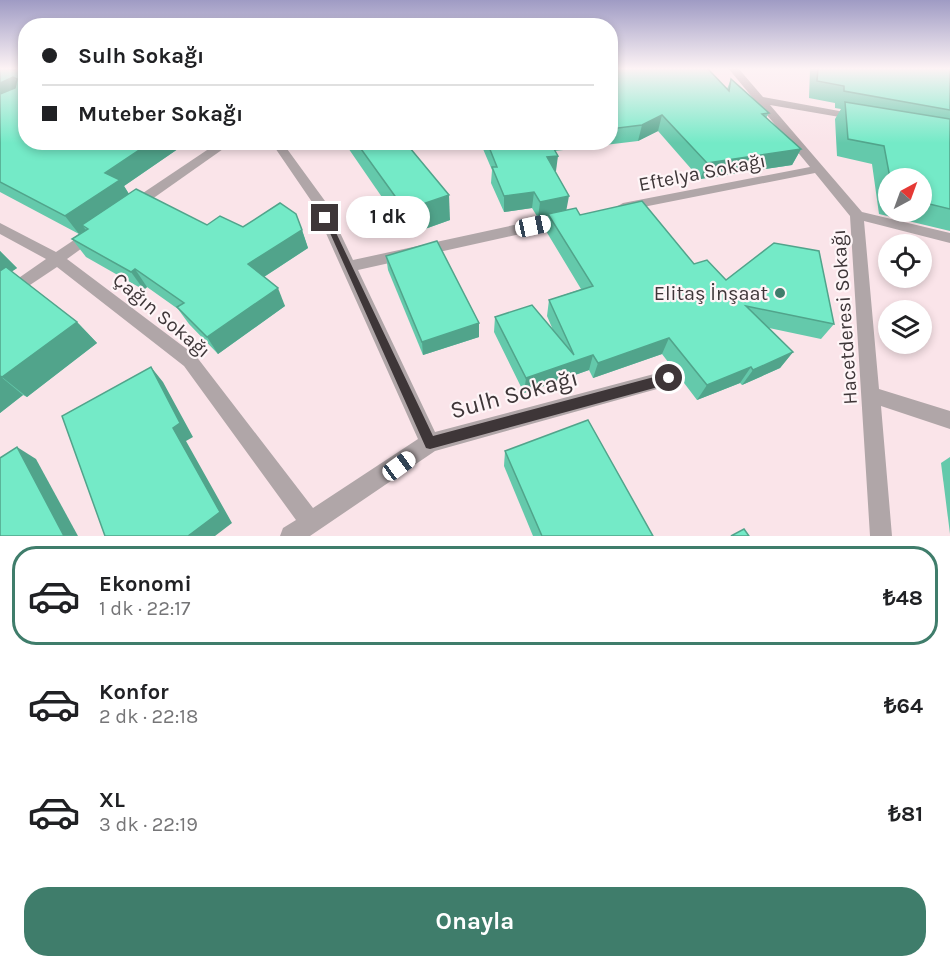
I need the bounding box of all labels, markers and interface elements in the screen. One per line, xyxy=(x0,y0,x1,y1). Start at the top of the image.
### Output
text: Sulh Sokağı xyxy=(78,43,204,69)
text: Muteber Sokağı xyxy=(78,101,243,127)
street label: Eftelya Sokağı xyxy=(637,149,768,196)
north arrow xyxy=(878,168,932,222)
map controls xyxy=(878,168,932,354)
callout: 1 dk xyxy=(346,197,430,239)
route end xyxy=(311,204,338,231)
text: 1 dk xyxy=(370,205,406,228)
car xyxy=(514,213,552,239)
street label: Hacetderesi Sokağı xyxy=(827,228,862,405)
button: locate xyxy=(878,234,932,288)
street label: Çağın Sokağı xyxy=(108,268,215,363)
place label: Elitaş İnşaat xyxy=(654,282,768,305)
marker: Elitaş İnşaat xyxy=(773,286,787,300)
button: layers xyxy=(878,300,932,354)
street label: Sulh Sokağı xyxy=(447,364,581,424)
route start xyxy=(655,364,682,391)
car xyxy=(379,448,419,484)
icon: car xyxy=(27,569,81,623)
text: Ekonomi xyxy=(99,571,192,597)
text: ₺48 xyxy=(883,585,923,611)
text: 1 dk · 22:17 xyxy=(99,597,190,620)
icon: car xyxy=(27,677,81,731)
text: Konfor xyxy=(99,679,169,705)
text: ₺64 xyxy=(884,693,923,719)
text: 2 dk · 22:18 xyxy=(99,705,198,728)
icon: car xyxy=(27,785,81,839)
text: XL xyxy=(99,787,125,813)
text: ₺81 xyxy=(888,801,923,827)
text: 3 dk · 22:19 xyxy=(99,813,198,836)
button: Onayla xyxy=(24,887,926,956)

